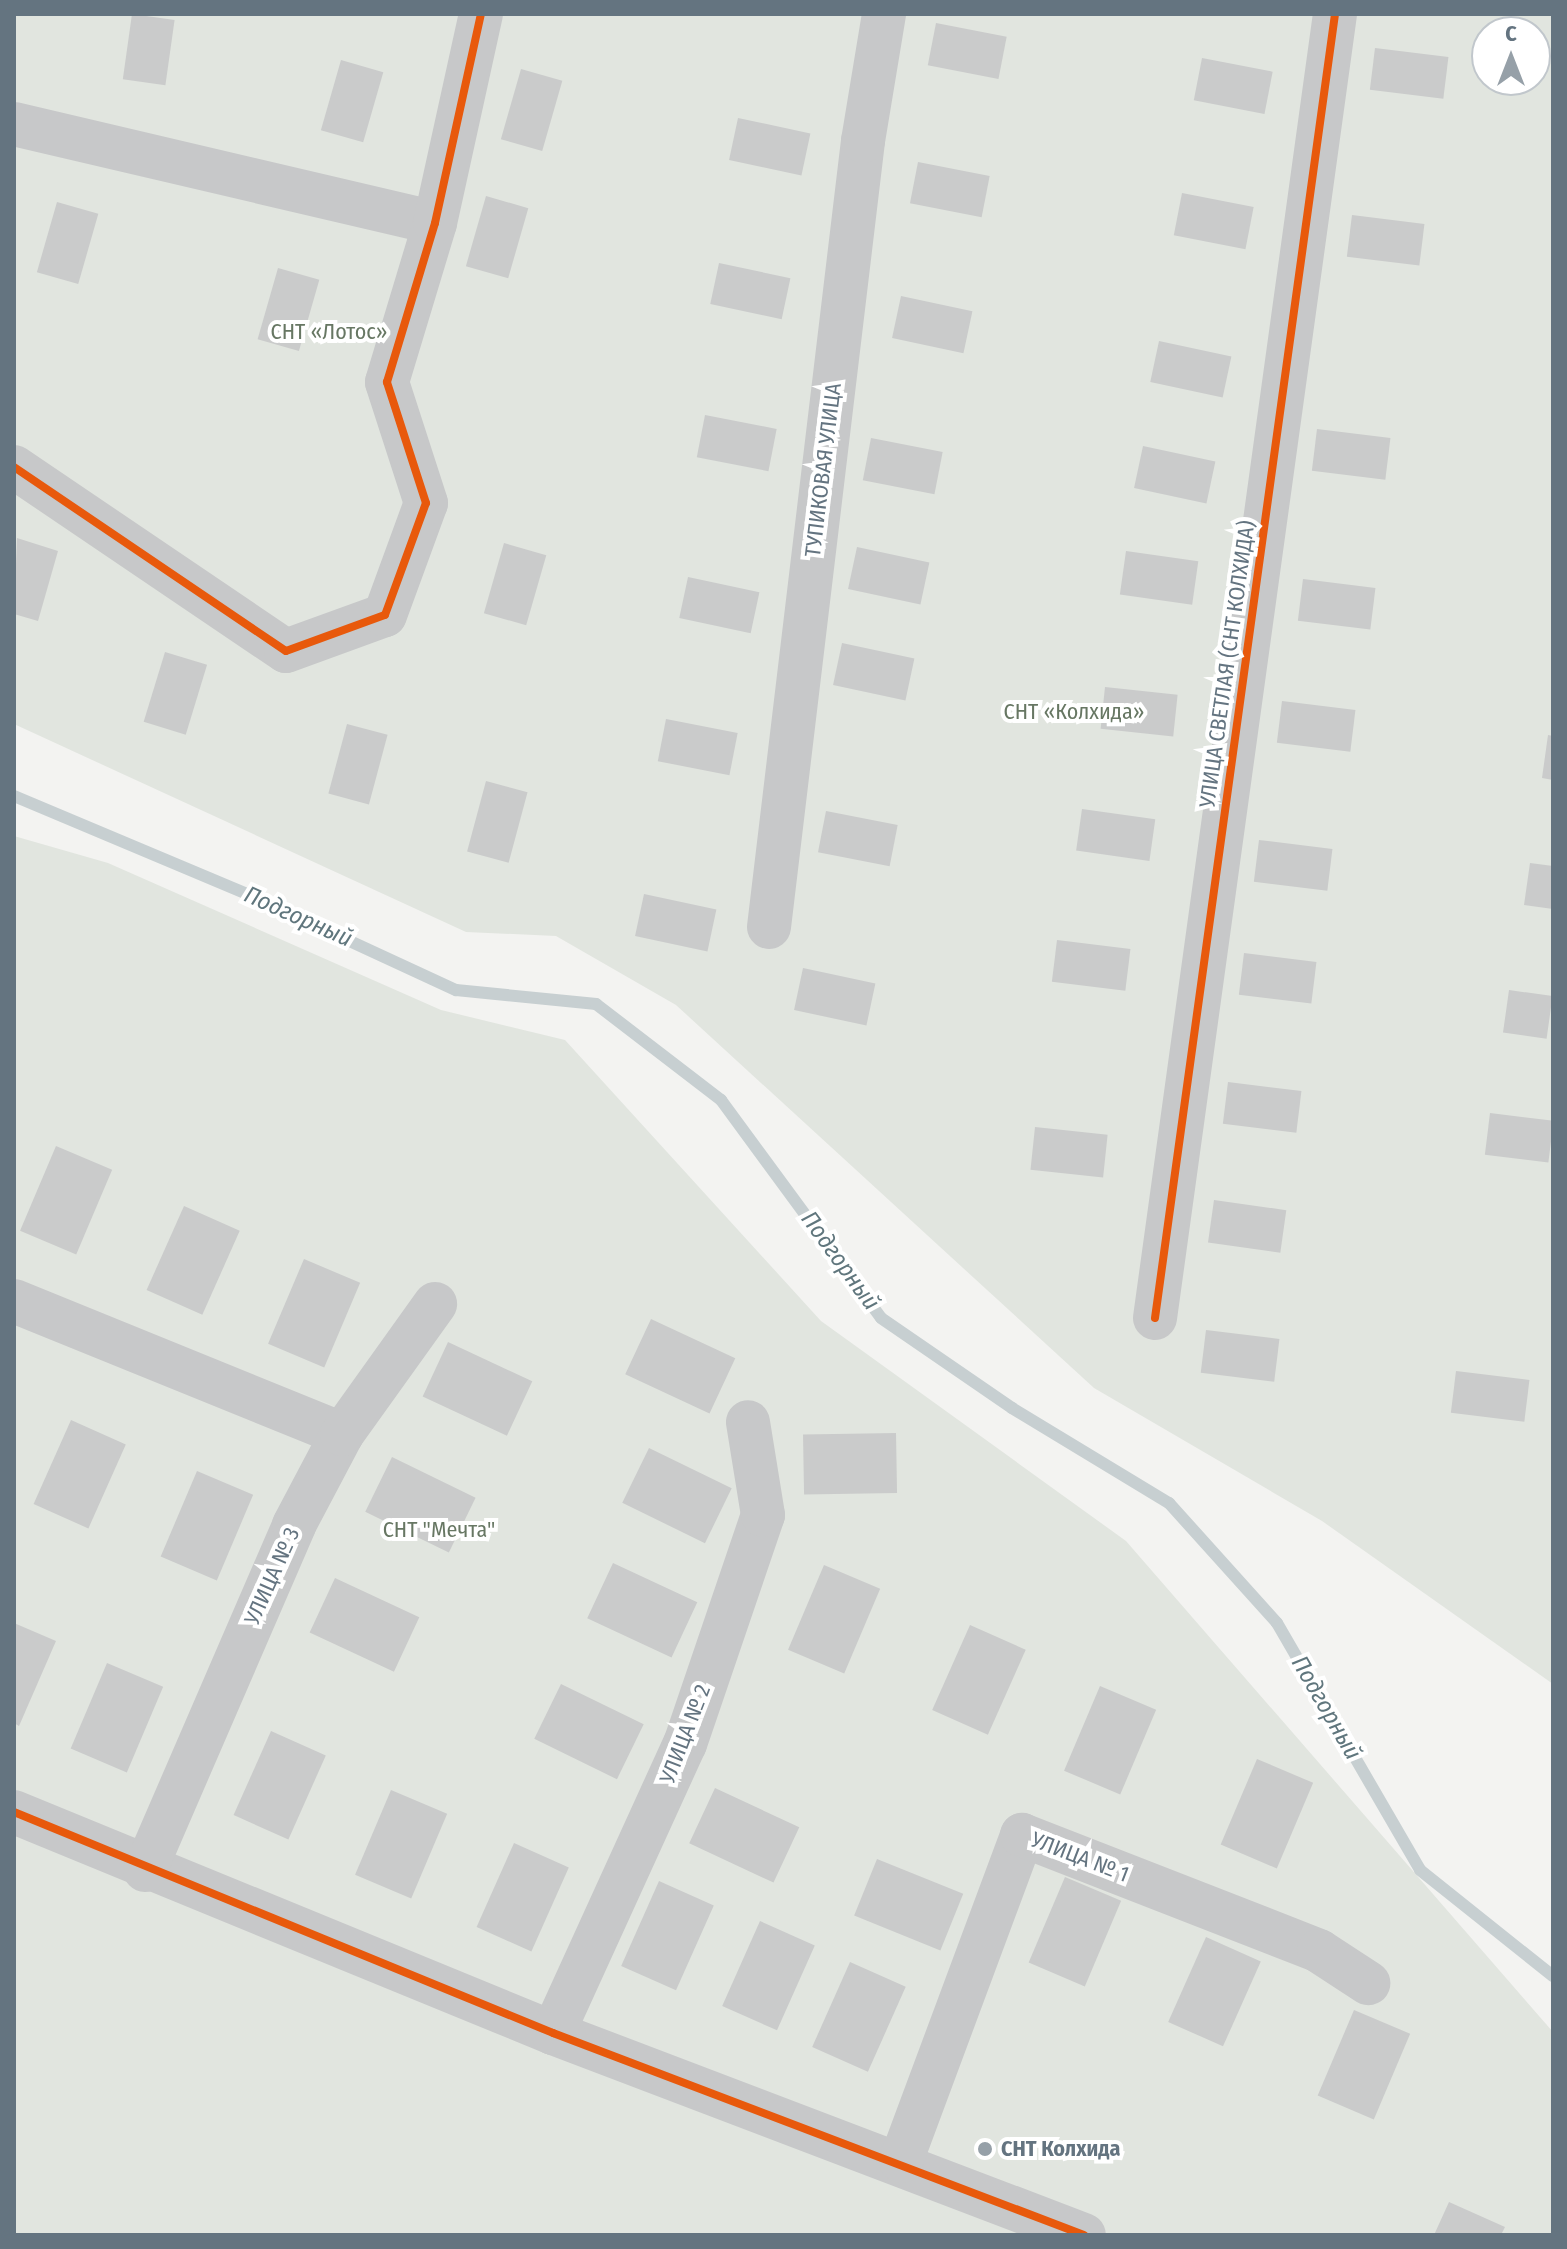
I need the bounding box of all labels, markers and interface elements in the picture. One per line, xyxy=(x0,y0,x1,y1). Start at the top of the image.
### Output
north arrow xyxy=(1471,16,1551,96)
text: С xyxy=(1505,20,1517,47)
park label: СНТ «Лотос» xyxy=(271,319,387,345)
street label: ТУПИКОВАЯ УЛИЦА xyxy=(799,382,847,558)
street label: УЛИЦА СВЕТЛАЯ (СНТ КОЛХИДА) xyxy=(1194,519,1260,809)
park label: СНТ «Колхида» xyxy=(1004,699,1144,725)
water label: Подгорный xyxy=(239,880,357,954)
water label: Подгорный xyxy=(794,1206,886,1316)
park label: СНТ "Мечта" xyxy=(383,1517,495,1543)
street label: УЛИЦА № 3 xyxy=(239,1523,305,1629)
water label: Подгорный xyxy=(1285,1651,1367,1765)
street label: УЛИЦА № 2 xyxy=(654,1681,716,1787)
street label: УЛИЦА № 1 xyxy=(1027,1826,1133,1888)
place label: СНТ Колхида xyxy=(1001,2136,1120,2162)
marker: СНТ Колхида xyxy=(976,2140,994,2158)

